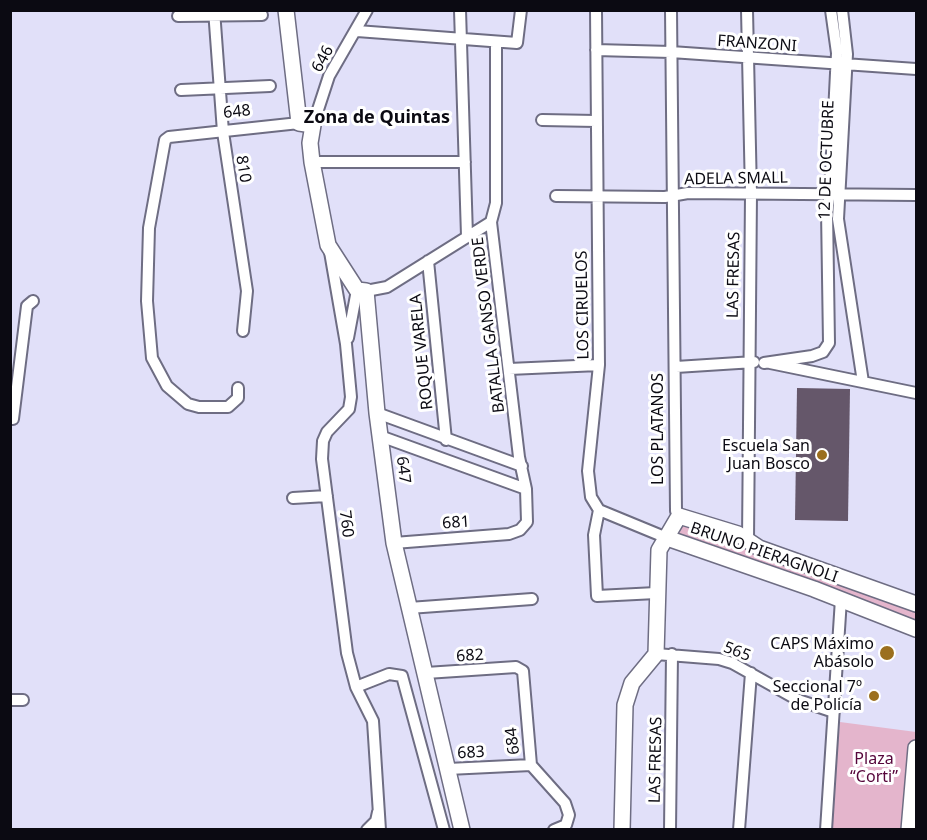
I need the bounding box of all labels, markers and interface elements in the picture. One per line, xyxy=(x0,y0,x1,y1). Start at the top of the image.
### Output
street label: FRANZONI xyxy=(717,32,797,56)
street label: 646 xyxy=(308,42,338,76)
street label: 12 DE OCTUBRE xyxy=(815,100,839,220)
street label: 648 xyxy=(222,101,252,123)
district label: Zona de Quintas xyxy=(304,107,450,129)
street label: 810 xyxy=(231,154,255,184)
street label: ADELA SMALL xyxy=(684,168,788,190)
street label: LAS FRESAS xyxy=(724,232,744,318)
street label: BATALLA GANSO VERDE xyxy=(469,236,509,414)
street label: LOS CIRUELOS xyxy=(572,250,594,360)
street label: ROQUE VARELA xyxy=(406,293,438,411)
street label: LOS PLATANOS xyxy=(648,373,668,485)
place label: Escuela San Juan Bosco xyxy=(722,436,810,474)
marker: Escuela San Juan Bosco xyxy=(815,448,829,462)
street label: 647 xyxy=(392,455,414,485)
street label: 760 xyxy=(335,509,357,539)
street label: 681 xyxy=(442,512,470,534)
street label: BRUNO PIERAGNOLI xyxy=(688,519,840,587)
place label: CAPS Máximo Abásolo xyxy=(770,634,874,672)
street label: 565 xyxy=(721,638,753,666)
marker: CAPS Máximo Abásolo xyxy=(878,644,896,662)
street label: 682 xyxy=(456,645,484,667)
place label: Seccional 7º de Policía xyxy=(773,677,862,715)
marker: Seccional 7º de Policía xyxy=(867,689,881,703)
street label: LAS FRESAS xyxy=(646,717,666,803)
street label: 684 xyxy=(502,726,524,756)
street label: 683 xyxy=(457,743,485,763)
park label: Plaza “Corti” xyxy=(850,749,898,787)

